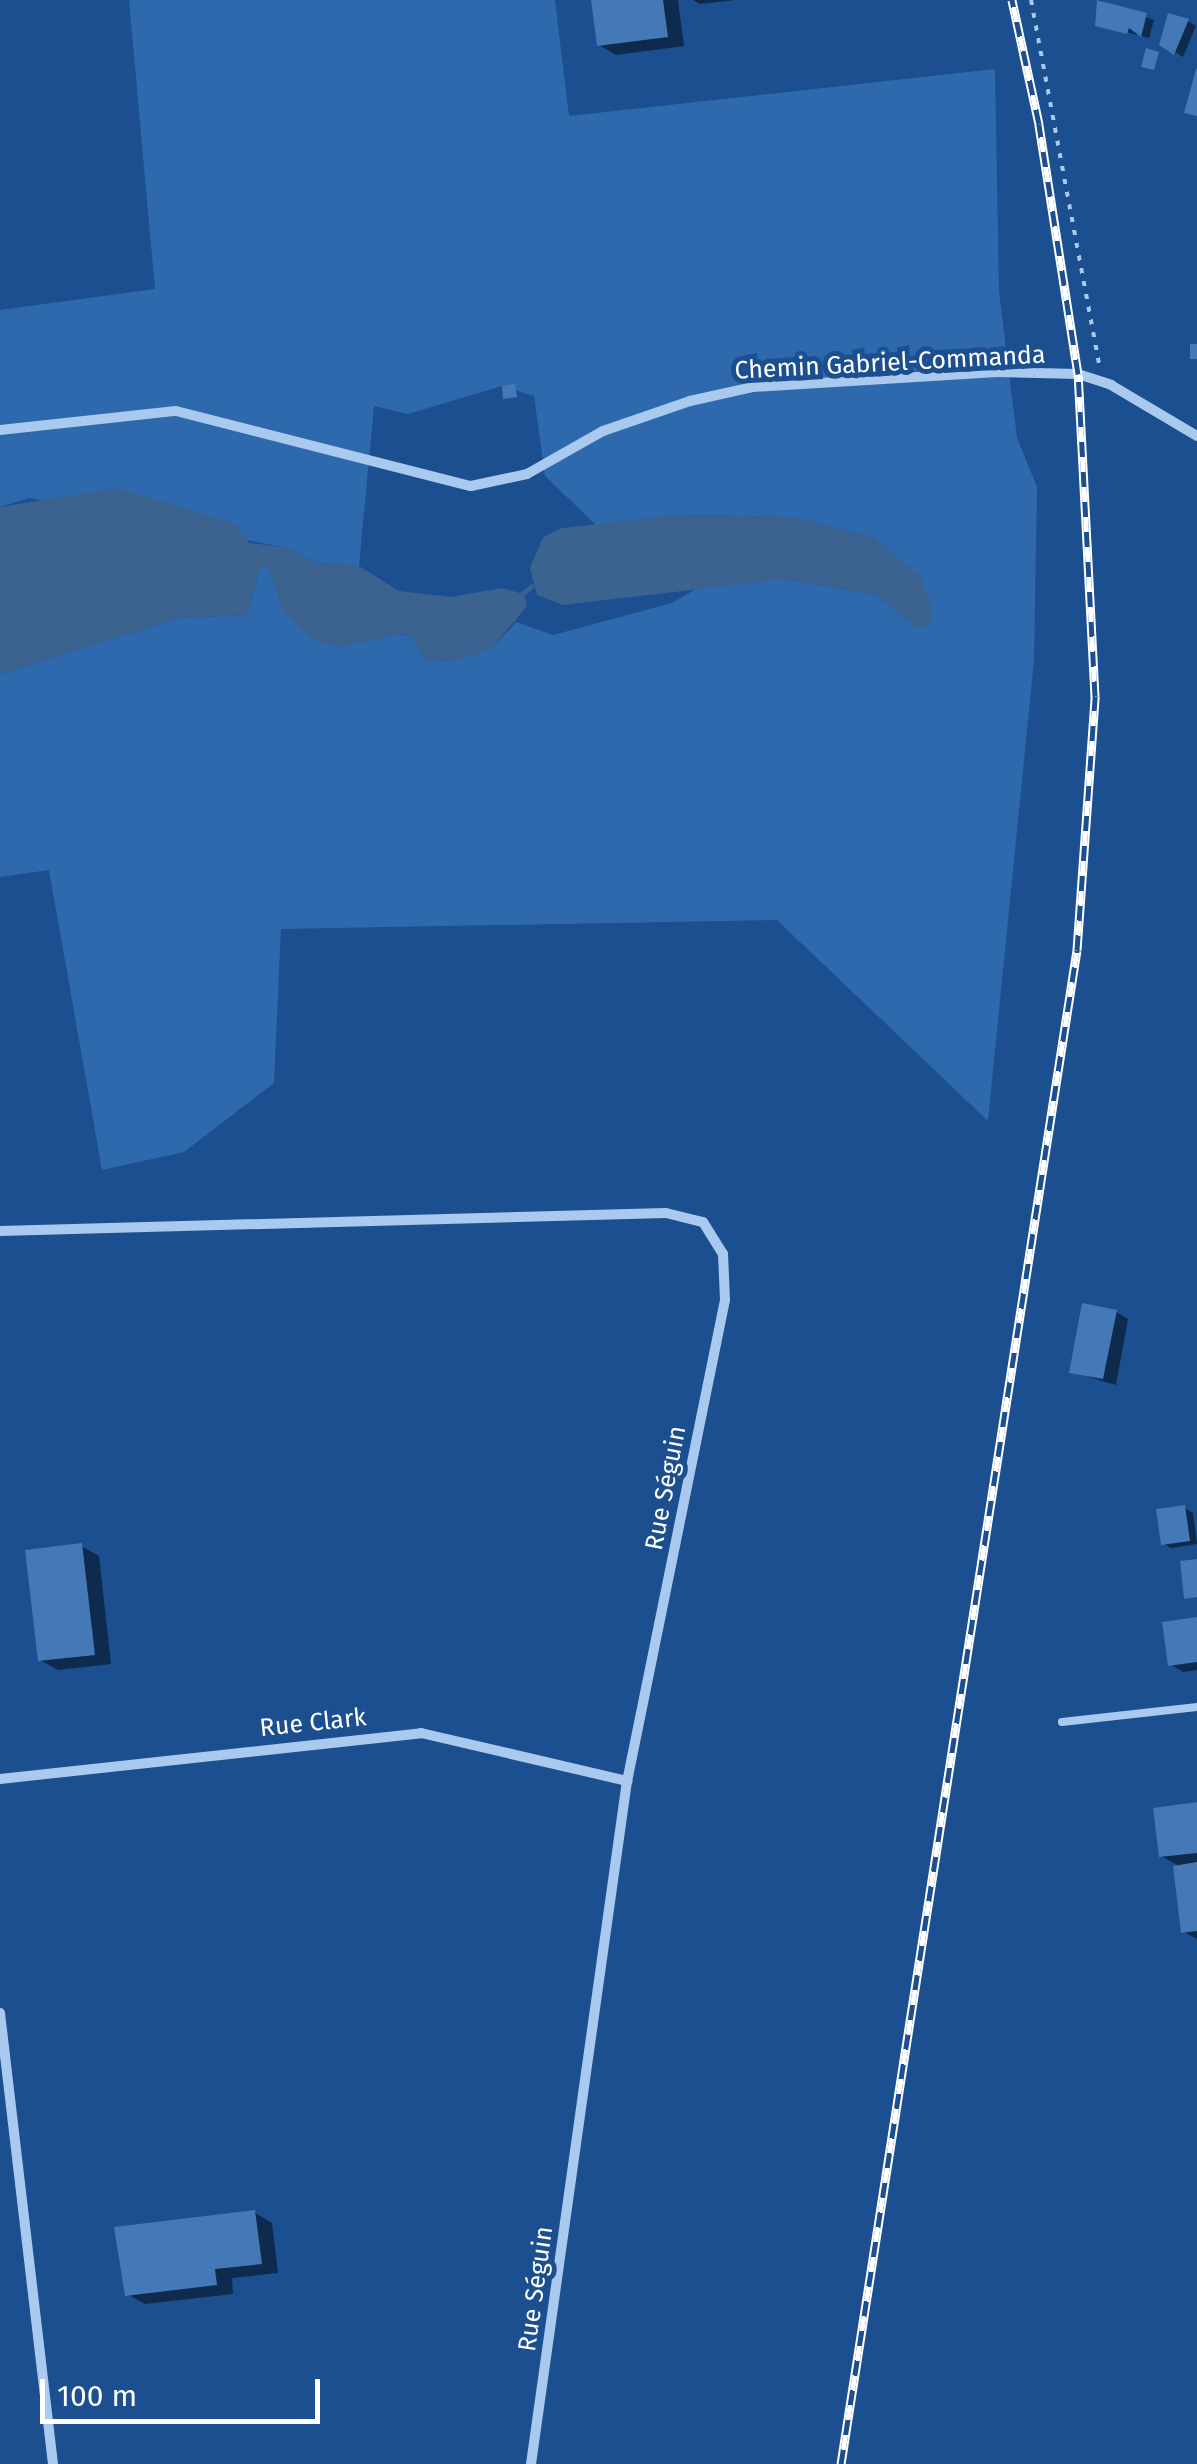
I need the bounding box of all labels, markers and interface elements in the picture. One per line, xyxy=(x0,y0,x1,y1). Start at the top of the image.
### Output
street label: Chemin Gabriel-Commanda xyxy=(734,340,1046,386)
street label: Rue Séguin xyxy=(639,1423,693,1553)
street label: Rue Clark xyxy=(258,1702,368,1744)
street label: Rue Séguin xyxy=(512,2224,560,2354)
scale bar xyxy=(45,2359,325,2421)
text: 100 m xyxy=(57,2378,137,2414)

